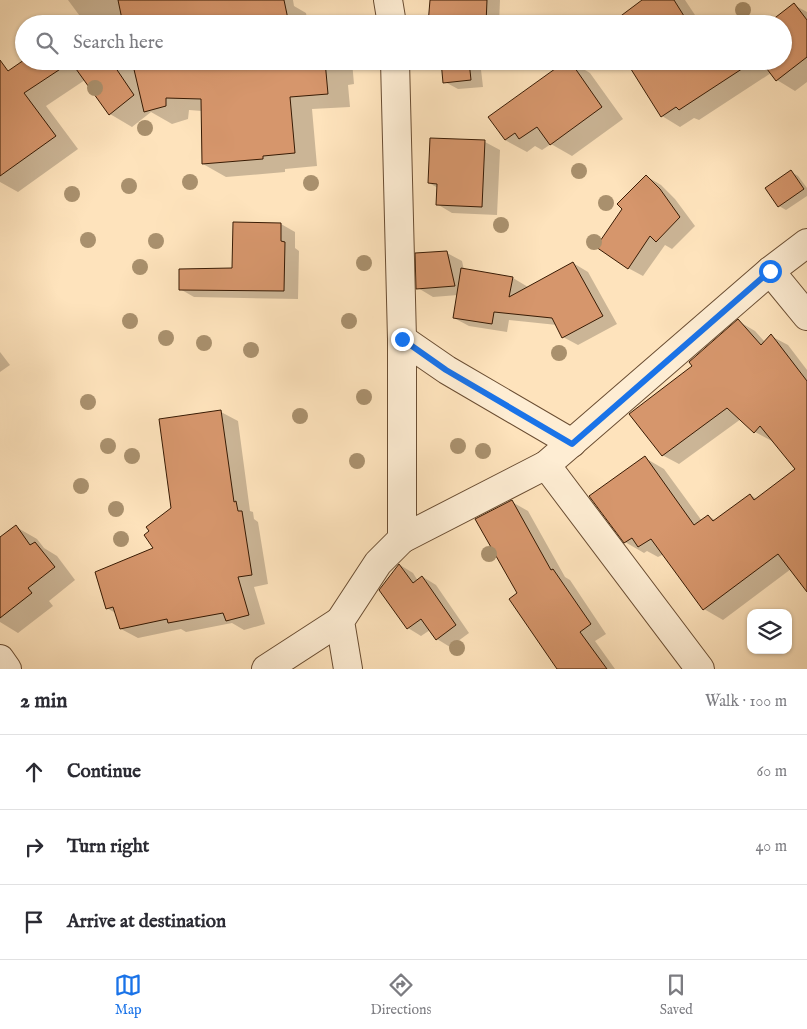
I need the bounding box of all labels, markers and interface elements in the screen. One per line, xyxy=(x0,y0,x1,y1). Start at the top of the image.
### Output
search box xyxy=(15,15,792,70)
icon: search xyxy=(33,29,61,57)
text: Search here xyxy=(73,31,164,55)
route start xyxy=(759,260,782,283)
route end xyxy=(391,328,414,351)
map controls xyxy=(747,609,792,654)
button: layers xyxy=(747,609,792,654)
text: 2 min xyxy=(20,688,67,715)
text: Walk · 100 m xyxy=(705,692,787,712)
icon: ahead xyxy=(20,758,48,786)
text: Continue xyxy=(67,760,141,784)
text: 60 m xyxy=(757,762,787,782)
icon: right xyxy=(20,833,48,861)
text: Turn right xyxy=(67,835,149,859)
text: 40 m xyxy=(755,837,787,857)
icon: arrive xyxy=(20,908,48,936)
text: Arrive at destination xyxy=(67,910,226,934)
tab: Map xyxy=(114,971,142,1019)
tab: Directions xyxy=(370,971,431,1019)
tab: Saved xyxy=(660,971,693,1019)

